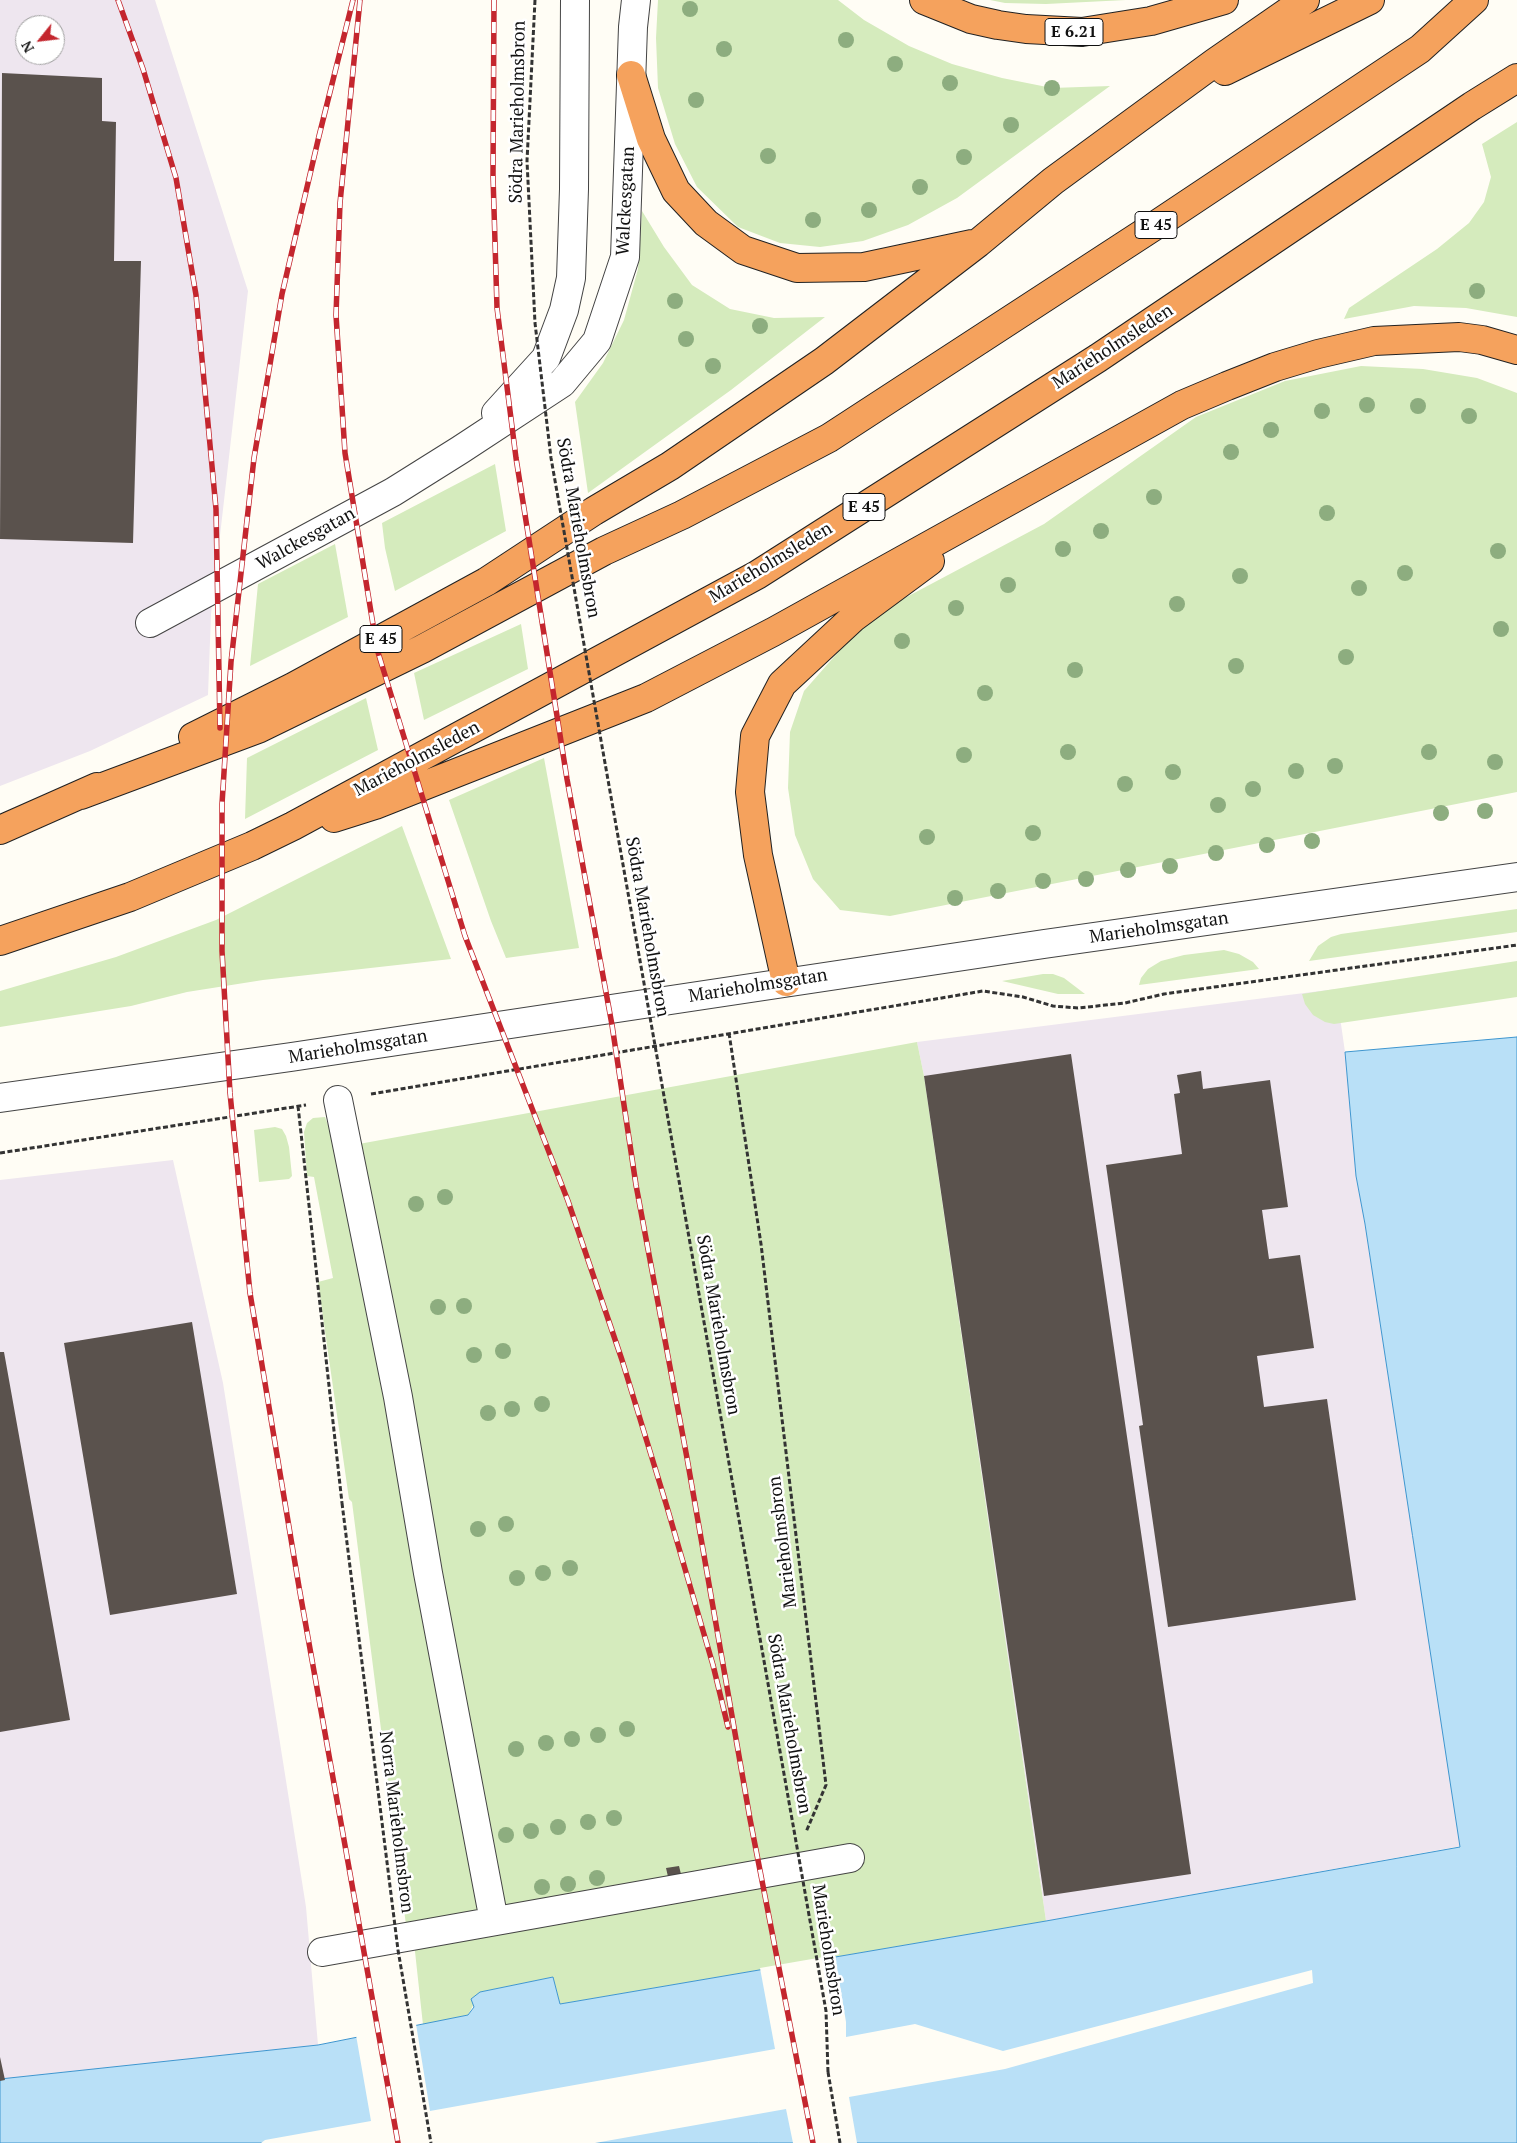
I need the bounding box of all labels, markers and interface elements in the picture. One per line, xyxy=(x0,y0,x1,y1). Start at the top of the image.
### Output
north arrow xyxy=(15,15,65,65)
road number: E 6.21 xyxy=(1045,18,1103,46)
street label: Södra Marieholmsbron xyxy=(506,20,530,204)
text: N xyxy=(16,38,38,56)
street label: Walckesgatan xyxy=(612,146,640,256)
road number: E 45 xyxy=(1135,212,1177,238)
street label: Marieholmsleden xyxy=(1049,300,1177,394)
street label: Södra Marieholmsbron xyxy=(552,436,604,620)
road number: E 45 xyxy=(843,494,885,520)
street label: Walckesgatan xyxy=(253,503,359,575)
street label: Marieholmsleden xyxy=(706,518,836,608)
road number: E 45 xyxy=(360,626,402,652)
street label: Marieholmsleden xyxy=(350,717,484,801)
street label: Södra Marieholmsbron xyxy=(621,835,673,1019)
street label: Marieholmsgatan xyxy=(1088,908,1230,948)
street label: Marieholmsgatan xyxy=(687,964,829,1008)
street label: Marieholmsgatan xyxy=(287,1025,429,1069)
street label: Södra Marieholmsbron xyxy=(692,1233,744,1417)
street label: Marieholmsbron xyxy=(764,1475,802,1609)
street label: Södra Marieholmsbron xyxy=(763,1632,815,1816)
street label: Norra Marieholmsbron xyxy=(374,1730,418,1914)
street label: Marieholmsbron xyxy=(807,1883,849,2017)

